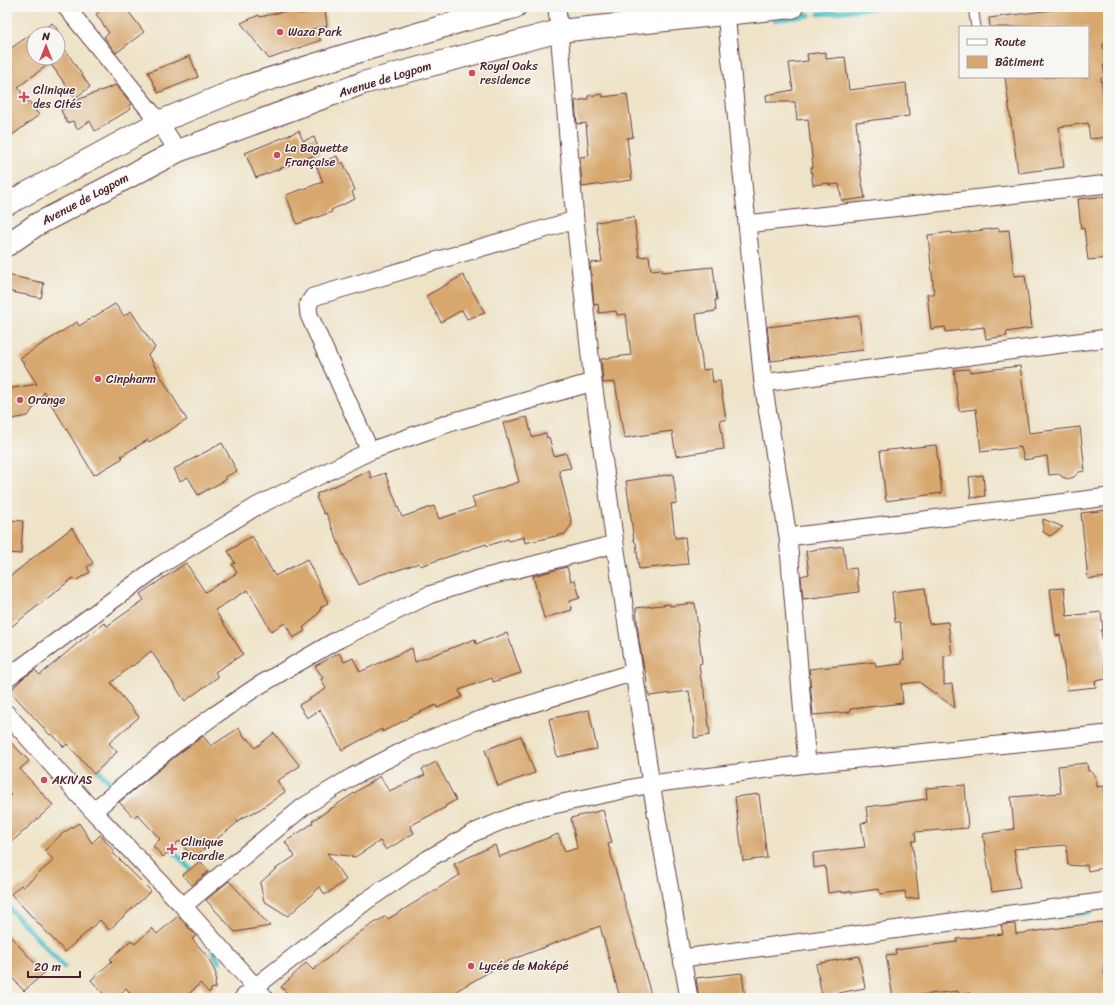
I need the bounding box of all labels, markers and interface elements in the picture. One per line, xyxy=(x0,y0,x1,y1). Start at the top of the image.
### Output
place label: Waza Park xyxy=(288,21,342,43)
north arrow xyxy=(26,26,66,66)
legend xyxy=(959,26,1089,78)
text: N xyxy=(41,27,50,46)
marker: Waza Park xyxy=(275,27,285,37)
text: Route xyxy=(995,31,1026,53)
text: Bâtiment xyxy=(995,51,1044,73)
street label: Avenue de Logpom xyxy=(335,54,434,104)
place label: Royal Oaks residence xyxy=(480,55,538,91)
marker: Royal Oaks residence xyxy=(467,68,477,78)
place label: Clinique des Cités xyxy=(33,79,82,115)
marker: Clinique des Cités xyxy=(18,91,30,103)
place label: La Baguette Française xyxy=(285,137,348,173)
marker: La Baguette Française xyxy=(272,150,282,160)
street label: Avenue de Logpom xyxy=(36,167,133,232)
place label: Cinpharm xyxy=(106,368,156,390)
marker: Cinpharm xyxy=(93,374,103,384)
place label: Orange xyxy=(28,389,65,411)
marker: Orange xyxy=(15,395,25,405)
place label: AKIVAS xyxy=(51,769,93,791)
marker: AKIVAS xyxy=(39,775,49,785)
place label: Clinique Picardie xyxy=(181,831,224,867)
marker: Clinique Picardie xyxy=(166,843,178,855)
scale bar xyxy=(28,953,80,979)
place label: Lycée de Maképé xyxy=(479,955,569,977)
text: 20 m xyxy=(34,956,61,978)
marker: Lycée de Maképé xyxy=(466,961,476,971)

